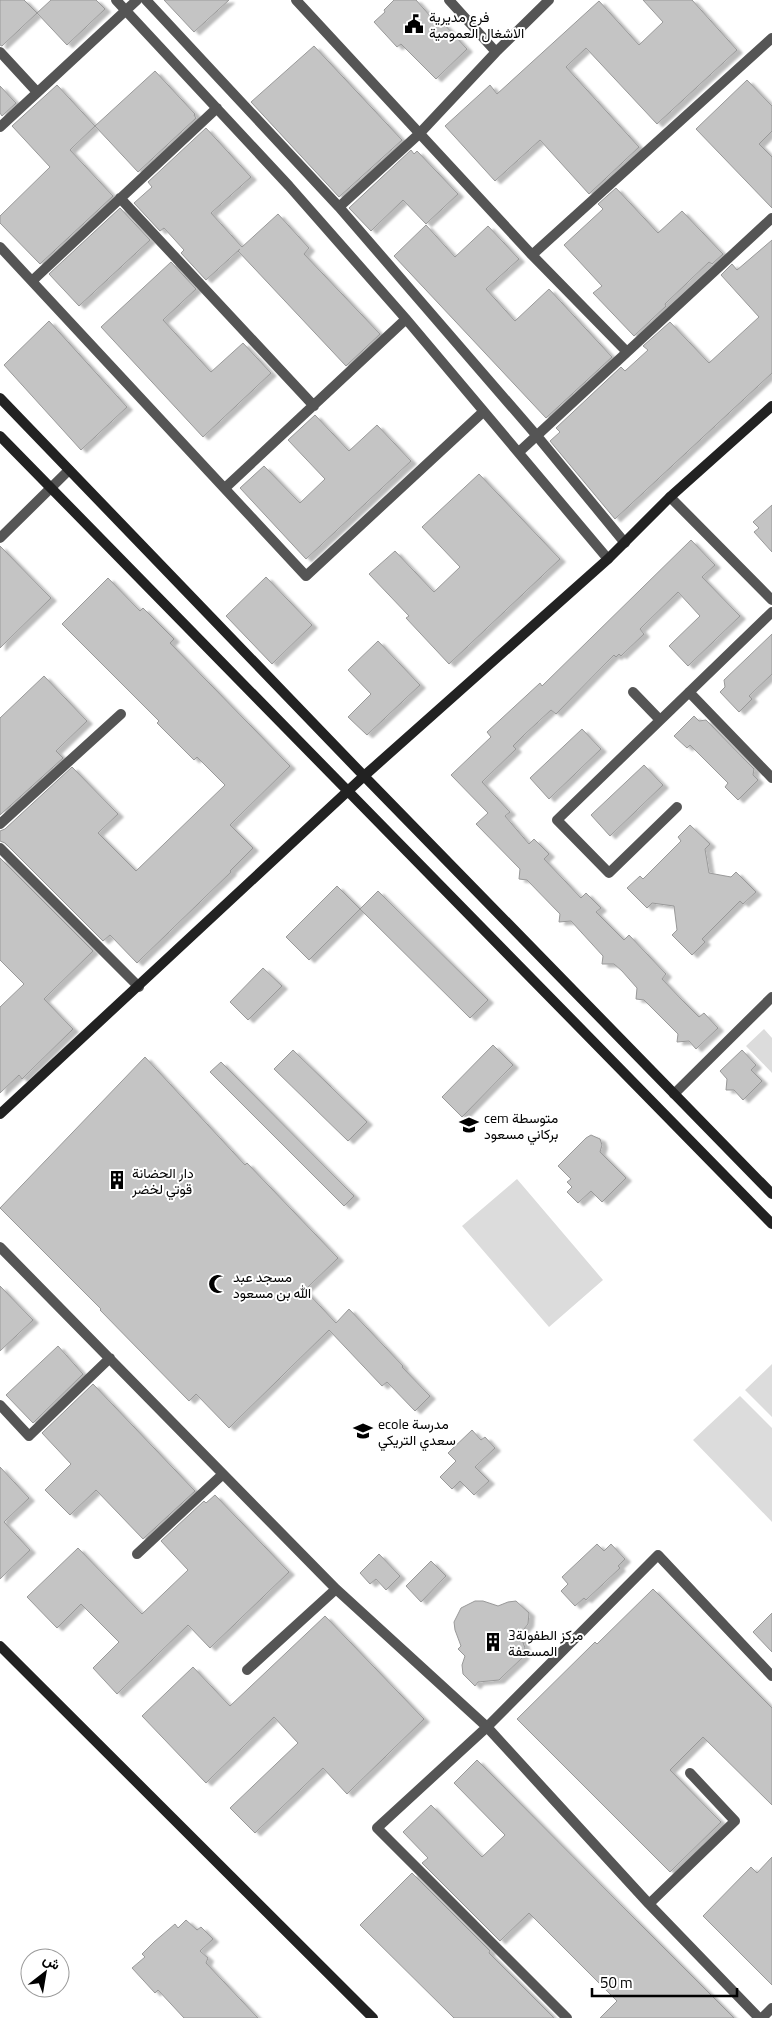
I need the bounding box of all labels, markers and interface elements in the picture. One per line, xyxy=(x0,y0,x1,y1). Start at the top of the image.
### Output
place label: فرع مديرية الاشغال العمومية xyxy=(429,6,524,43)
public building icon: فرع مديرية الاشغال العمومية xyxy=(403,13,425,35)
place label: cem متوسطة بركاني مسعود xyxy=(484,1107,559,1146)
school or university icon: cem متوسطة بركاني مسعود xyxy=(458,1114,480,1136)
place label: دار الحضانة قوتي لخضر xyxy=(131,1162,194,1201)
building icon: دار الحضانة قوتي لخضر xyxy=(106,1169,128,1191)
place label: مسجد عبد الله بن مسعود xyxy=(233,1266,311,1303)
mosque icon: مسجد عبد الله بن مسعود xyxy=(207,1273,229,1295)
place label: ecole مدرسة سعدي التريكي xyxy=(378,1413,456,1452)
school or university icon: ecole مدرسة سعدي التريكي xyxy=(352,1420,374,1442)
place label: 3مركز الطفولة المسعفة xyxy=(508,1624,583,1661)
building icon: 3مركز الطفولة المسعفة xyxy=(482,1631,504,1653)
north arrow xyxy=(20,1948,70,1998)
text: ش xyxy=(39,1948,65,1975)
scale bar xyxy=(592,1966,737,1998)
text: 50 m xyxy=(600,1971,633,1994)

